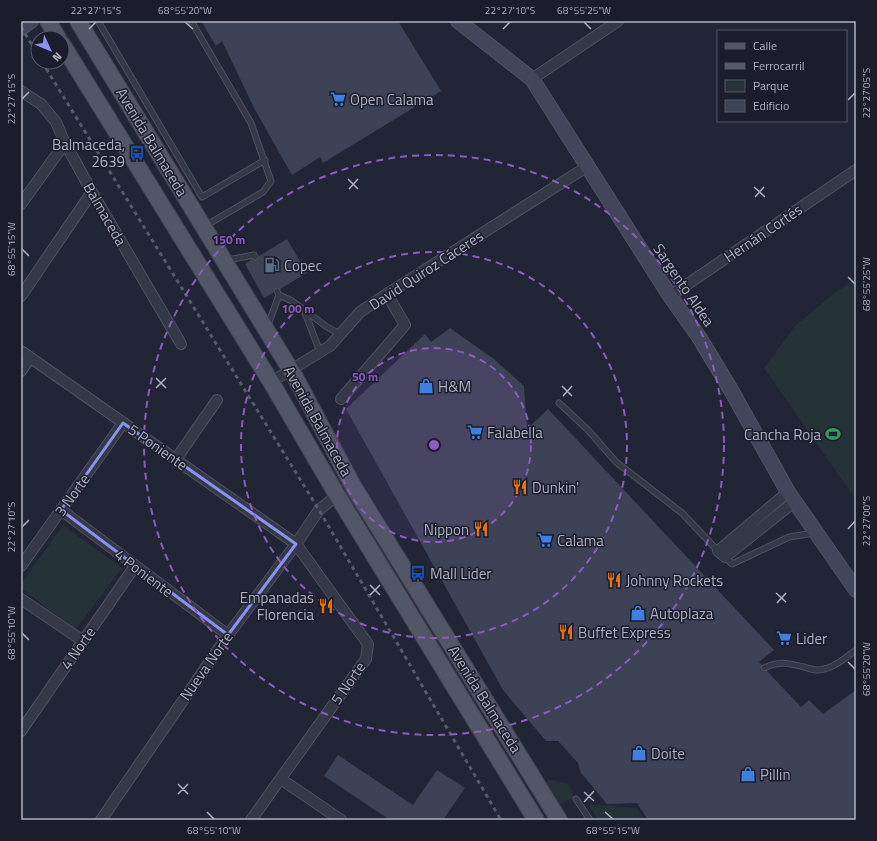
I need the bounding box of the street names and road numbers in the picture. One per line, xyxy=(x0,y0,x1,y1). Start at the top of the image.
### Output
street label: Avenida Balmaceda xyxy=(110,83,194,201)
street label: Balmaceda xyxy=(78,178,133,250)
street label: Hernán Cortés xyxy=(719,198,807,268)
street label: David Quiroz Cáceres xyxy=(364,224,488,316)
street label: Sargento Aldea xyxy=(648,239,721,332)
street label: Avenida Balmaceda xyxy=(278,362,358,481)
street label: 5 Poniente xyxy=(123,418,193,476)
street label: 3 Norte xyxy=(49,469,95,521)
street label: 4 Poniente xyxy=(110,543,178,603)
street label: 4 Norte xyxy=(55,622,101,674)
street label: Nueva Norte xyxy=(174,627,238,705)
street label: Avenida Balmaceda xyxy=(443,641,528,758)
street label: 5 Norte xyxy=(325,657,371,709)

